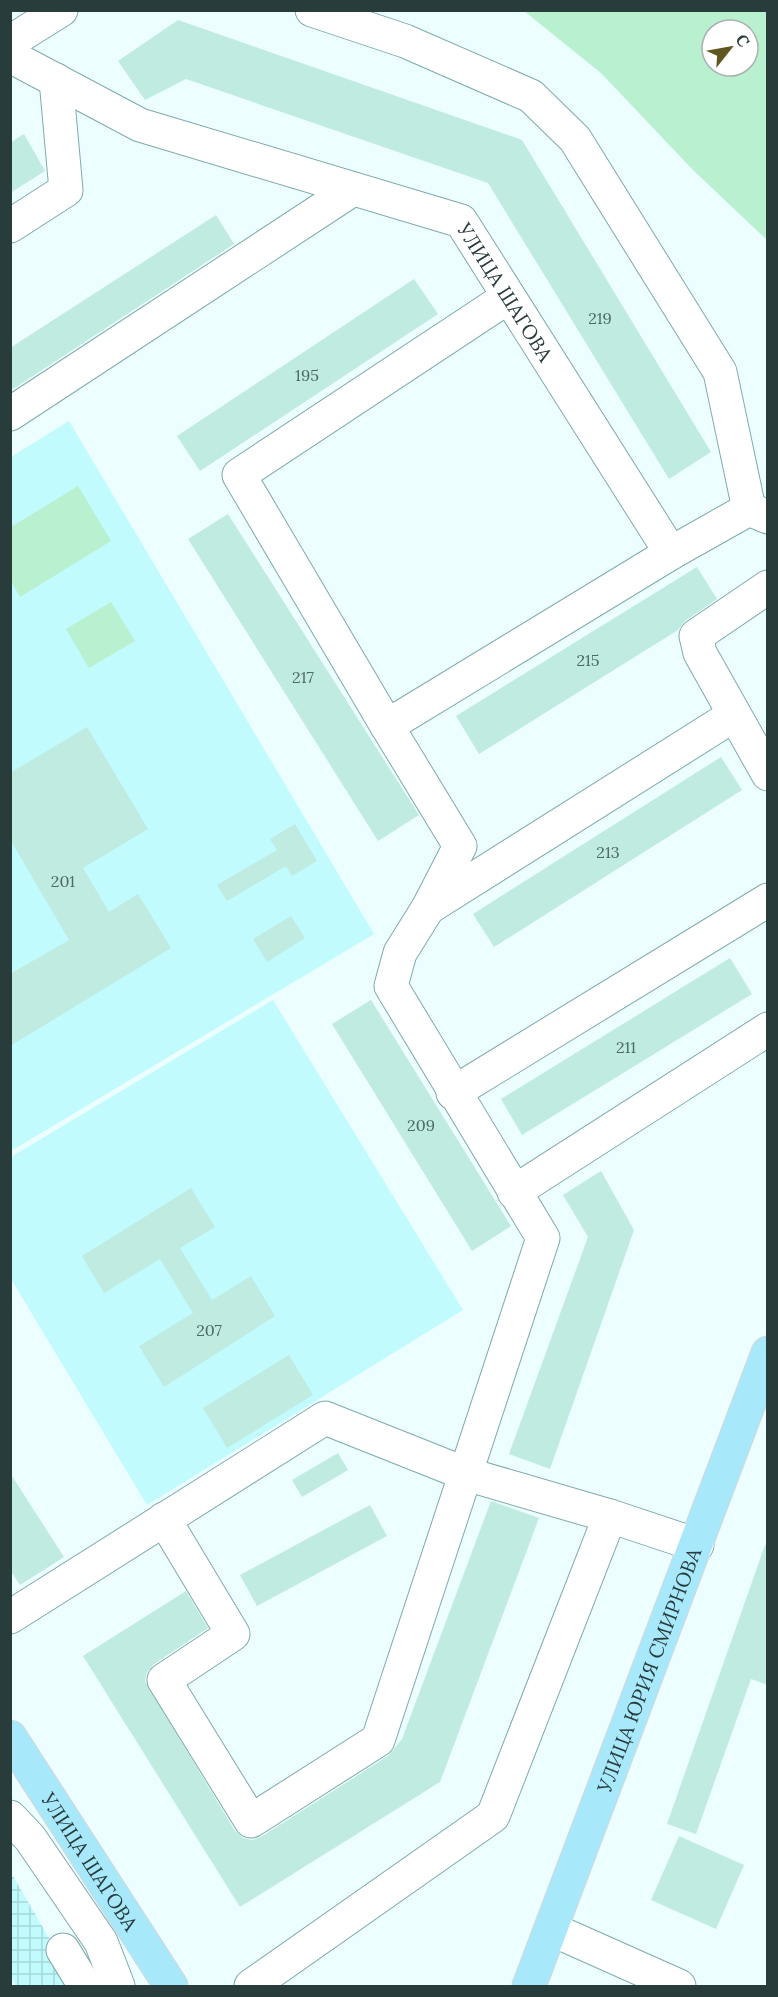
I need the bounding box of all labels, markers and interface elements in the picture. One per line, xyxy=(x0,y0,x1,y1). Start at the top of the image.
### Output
north arrow xyxy=(700,18,760,78)
text: С xyxy=(731,30,754,50)
street label: УЛИЦА ШАГОВА xyxy=(452,217,559,366)
house number: 219 xyxy=(588,308,612,328)
house number: 195 xyxy=(295,365,319,385)
house number: 215 xyxy=(576,650,600,670)
house number: 217 xyxy=(292,667,315,687)
house number: 213 xyxy=(596,842,620,862)
house number: 201 xyxy=(51,871,75,891)
house number: 211 xyxy=(616,1037,636,1057)
house number: 209 xyxy=(407,1115,435,1135)
house number: 207 xyxy=(196,1320,222,1340)
street label: УЛИЦА ЮРИЯ СМИРНОВА xyxy=(591,1544,706,1796)
street label: УЛИЦА ШАГОВА xyxy=(36,1787,144,1935)

